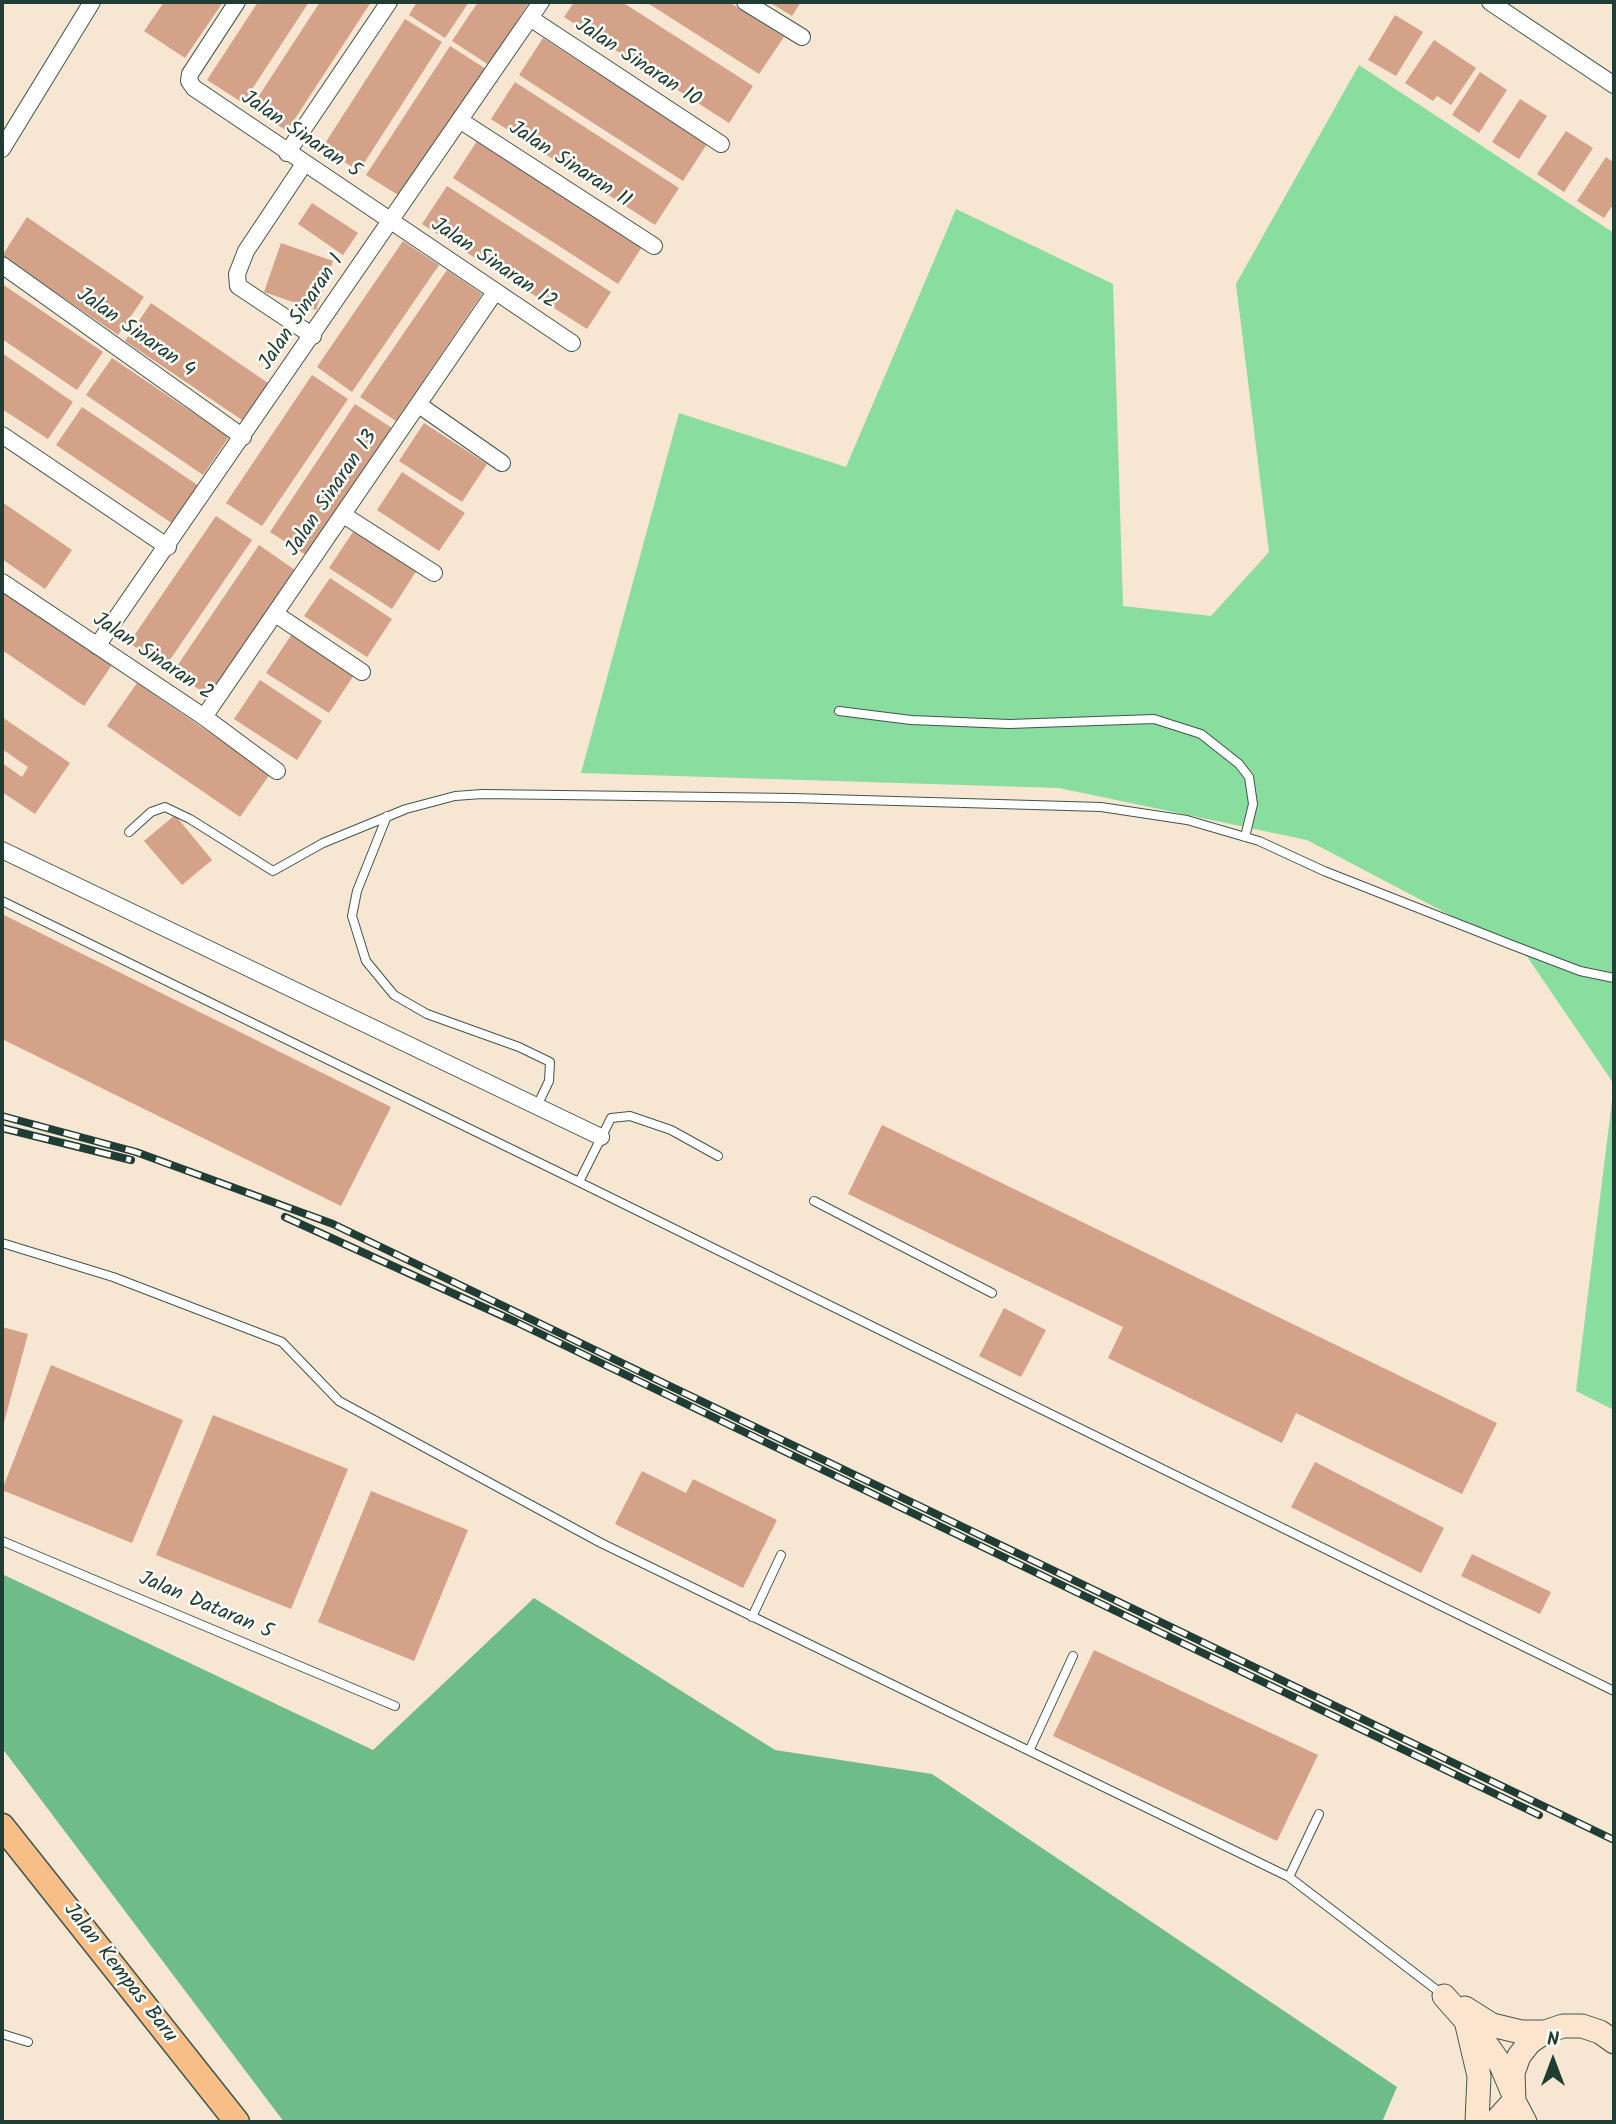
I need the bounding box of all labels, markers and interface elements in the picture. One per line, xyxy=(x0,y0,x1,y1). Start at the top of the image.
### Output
street label: Jalan Sinaran 10 xyxy=(569,14,705,114)
street label: Jalan Sinaran 5 xyxy=(235,87,365,185)
street label: Jalan Sinaran 11 xyxy=(503,117,635,215)
street label: Jalan Sinaran 12 xyxy=(425,214,561,316)
street label: Jalan Sinaran 1 xyxy=(255,250,351,376)
street label: Jalan Sinaran 4 xyxy=(71,284,199,384)
street label: Jalan Sinaran 13 xyxy=(282,426,384,562)
street label: Jalan Sinaran 2 xyxy=(87,608,217,708)
street label: Jalan Dataran 5 xyxy=(134,1567,276,1647)
street label: Jalan Kempas Baru xyxy=(57,1899,181,2049)
text: N xyxy=(1547,2025,1559,2055)
north arrow xyxy=(1518,2026,1588,2096)

